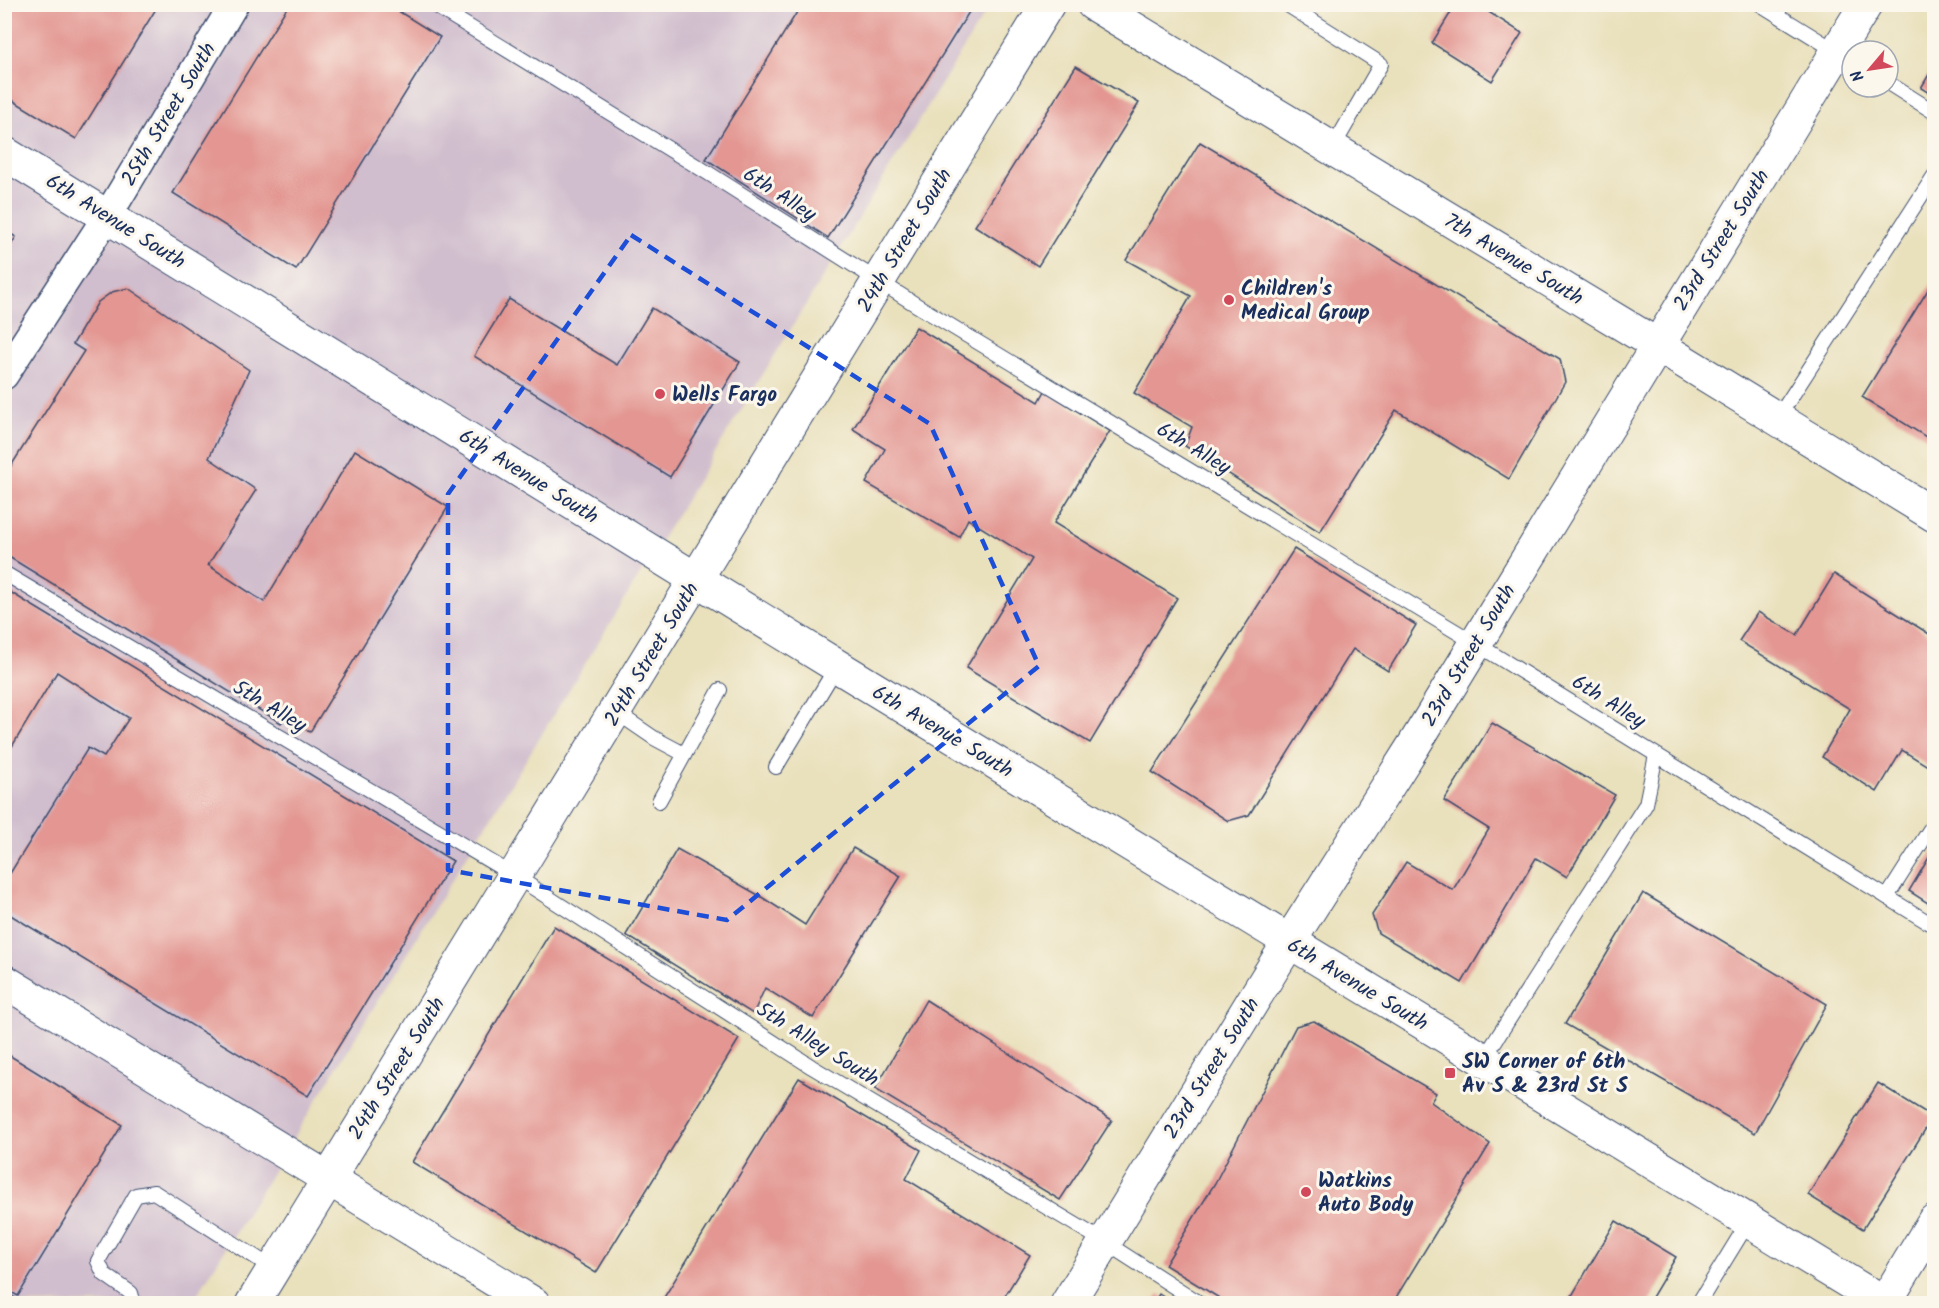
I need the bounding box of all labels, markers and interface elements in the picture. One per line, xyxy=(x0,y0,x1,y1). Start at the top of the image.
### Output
street label: 25th Street South xyxy=(113,36,225,193)
north arrow xyxy=(1840,39,1900,99)
text: N xyxy=(1845,65,1872,86)
street label: 6th Alley xyxy=(736,159,823,231)
street label: 24th Street South xyxy=(849,162,962,319)
street label: 23rd Street South xyxy=(1665,163,1779,318)
street label: 6th Avenue South xyxy=(39,166,192,279)
street label: 7th Avenue South xyxy=(1437,205,1589,315)
place label: Children's Medical Group xyxy=(1241,273,1370,330)
marker: Children's Medical Group xyxy=(1222,293,1236,307)
place label: Wells Fargo xyxy=(672,379,778,412)
marker: Wells Fargo xyxy=(653,387,667,401)
street label: 6th Alley xyxy=(1150,414,1237,485)
street label: 6th Avenue South xyxy=(452,421,605,534)
street label: 24th Street South xyxy=(596,576,709,733)
street label: 23rd Street South xyxy=(1413,578,1525,734)
street label: 6th Alley xyxy=(1565,667,1652,738)
street label: 5th Alley xyxy=(226,672,313,742)
street label: 6th Avenue South xyxy=(865,677,1019,788)
street label: 6th Avenue South xyxy=(1280,930,1434,1041)
street label: 24th Street South xyxy=(340,991,455,1147)
street label: 23rd Street South xyxy=(1155,991,1269,1146)
street label: 5th Alley South xyxy=(749,994,885,1096)
place label: SW Corner of 6th Av S & 23rd St S xyxy=(1462,1046,1628,1103)
marker: SW Corner of 6th Av S & 23rd St S xyxy=(1443,1066,1457,1080)
place label: Watkins Auto Body xyxy=(1318,1165,1414,1222)
marker: Watkins Auto Body xyxy=(1299,1185,1313,1199)

